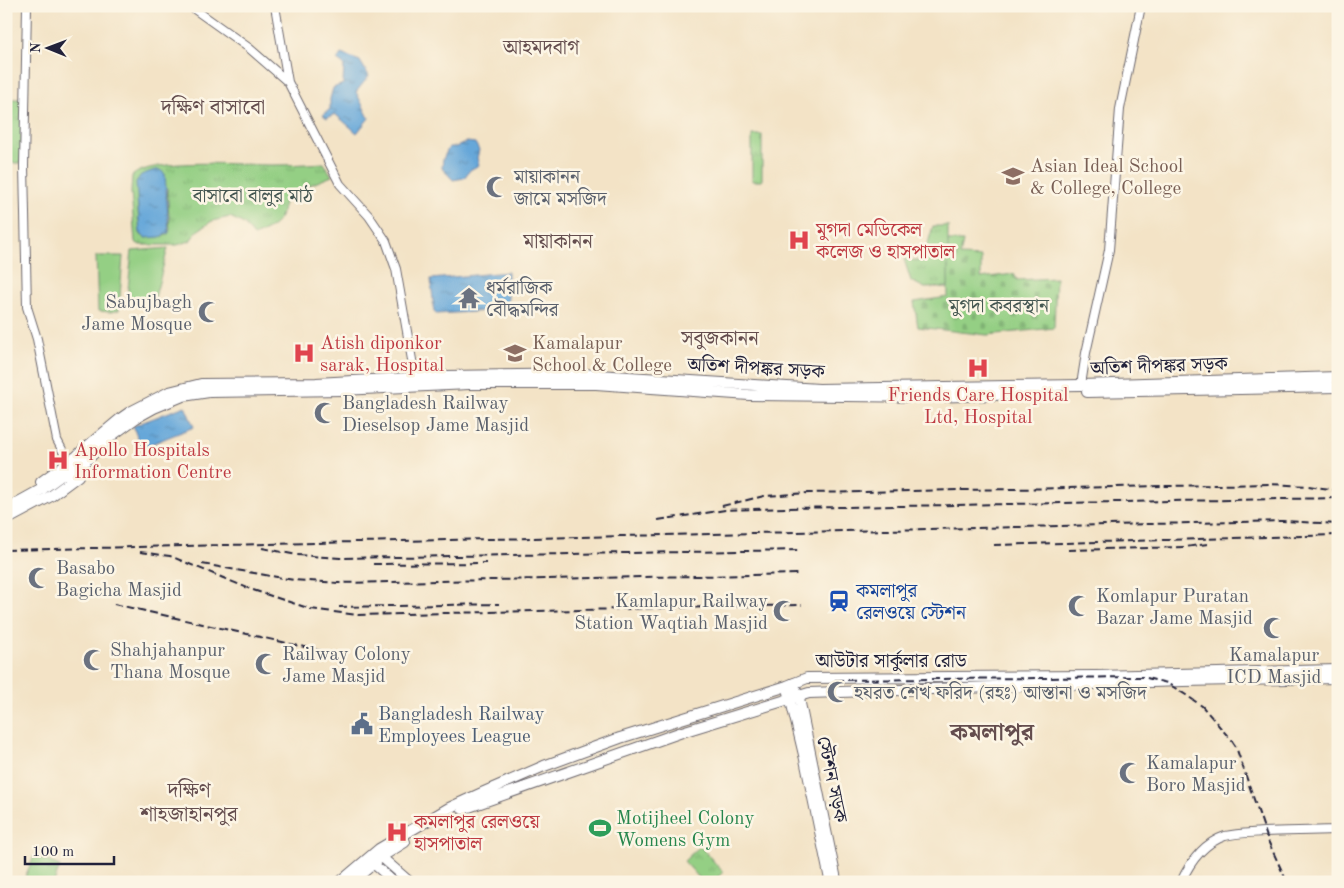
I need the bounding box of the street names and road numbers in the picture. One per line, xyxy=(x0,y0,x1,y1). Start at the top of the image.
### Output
street label: অতিশ দীপঙ্কর সড়ক xyxy=(686,352,826,383)
street label: অতিশ দীপঙ্কর সড়ক xyxy=(1089,352,1229,379)
street label: আউটার সার্কুলার রোড xyxy=(814,649,968,672)
street label: স্টেশন সড়ক xyxy=(812,734,852,825)

